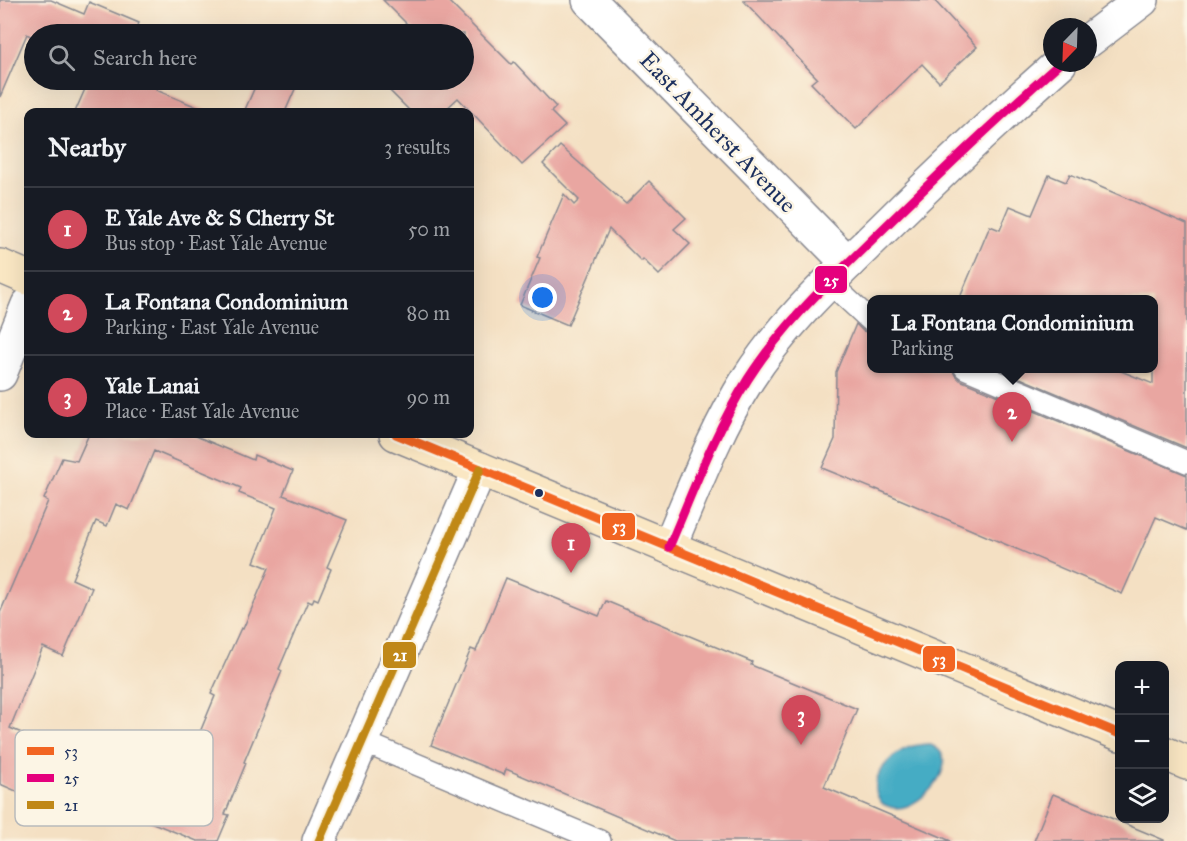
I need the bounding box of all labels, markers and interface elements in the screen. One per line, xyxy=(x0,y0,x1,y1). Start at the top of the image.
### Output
north arrow xyxy=(1043,18,1097,72)
search box xyxy=(24,24,474,90)
icon: search xyxy=(45,41,78,74)
text: Search here xyxy=(93,44,197,71)
street label: East Amherst Avenue xyxy=(633,45,803,219)
text: Nearby xyxy=(48,131,126,163)
text: 3 results xyxy=(384,135,450,159)
text: E Yale Ave & S Cherry St xyxy=(105,204,334,231)
text: 1 xyxy=(64,217,71,241)
text: 50 m xyxy=(408,217,450,241)
text: Bus stop · East Yale Avenue xyxy=(105,231,327,255)
line badge: 25 xyxy=(814,265,848,294)
text: 25 xyxy=(823,271,839,290)
your location xyxy=(528,283,557,312)
text: La Fontana Condominium xyxy=(105,288,348,315)
popup xyxy=(867,295,1158,373)
text: 2 xyxy=(63,301,72,325)
text: 80 m xyxy=(407,301,450,325)
text: La Fontana Condominium xyxy=(891,309,1134,336)
text: Parking · East Yale Avenue xyxy=(105,315,319,339)
text: Parking xyxy=(891,336,953,360)
text: Yale Lanai xyxy=(105,372,199,399)
text: 3 xyxy=(64,385,72,409)
text: 90 m xyxy=(407,385,450,409)
pin: 2 xyxy=(992,392,1032,442)
text: Place · East Yale Avenue xyxy=(105,399,299,423)
unlabelled marker xyxy=(533,487,545,499)
line badge: 53 xyxy=(601,512,636,541)
text: 53 xyxy=(612,517,626,537)
pin: 1 xyxy=(552,524,590,573)
line badge: 21 xyxy=(382,641,417,669)
line badge: 53 xyxy=(922,645,956,673)
text: 21 xyxy=(393,646,408,665)
text: 53 xyxy=(932,650,946,670)
map controls xyxy=(1115,661,1169,823)
button: + xyxy=(1115,661,1169,715)
pin: 3 xyxy=(782,696,820,745)
button: − xyxy=(1115,715,1169,769)
legend xyxy=(15,730,213,826)
text: 53 xyxy=(64,742,78,761)
text: 25 xyxy=(64,769,80,788)
button: layers xyxy=(1115,769,1169,823)
text: 21 xyxy=(64,796,78,815)

